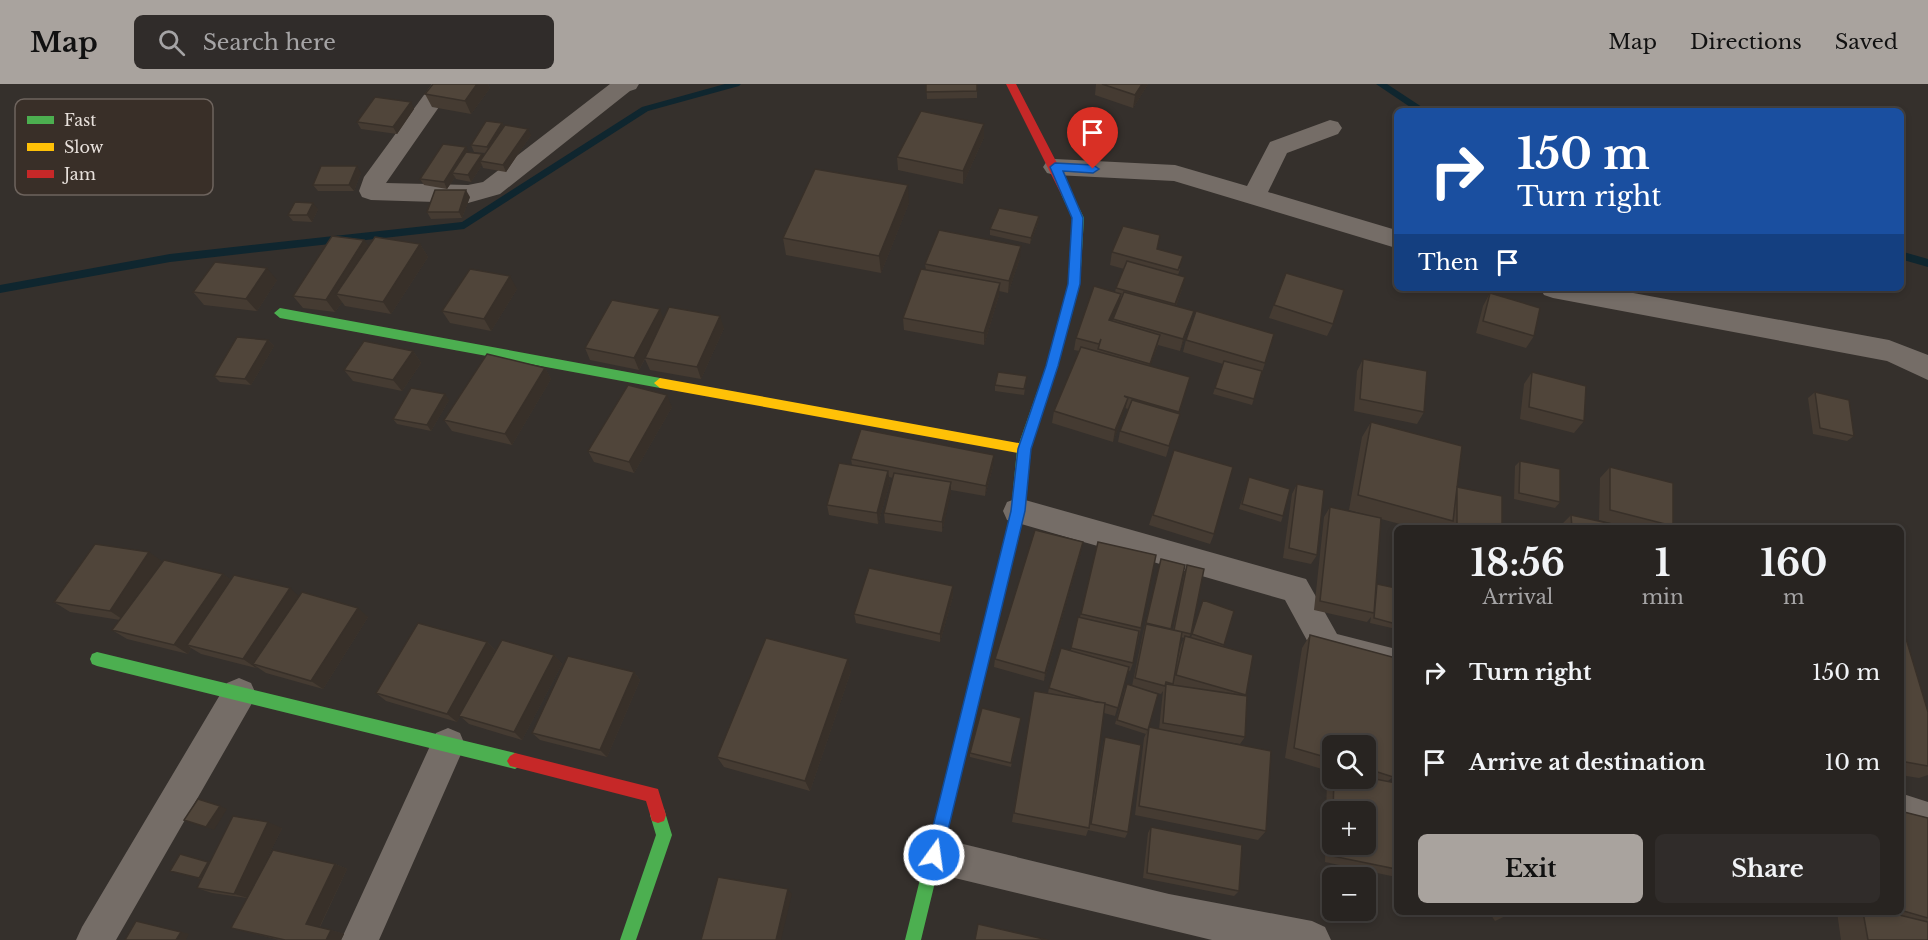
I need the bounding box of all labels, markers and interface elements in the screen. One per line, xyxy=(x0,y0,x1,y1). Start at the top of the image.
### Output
search box xyxy=(134,15,554,69)
text: Map xyxy=(30,25,98,60)
icon: search xyxy=(155,26,188,59)
text: Search here xyxy=(203,29,336,56)
text: Map xyxy=(1608,29,1657,55)
text: Directions xyxy=(1690,29,1802,55)
text: Saved xyxy=(1835,29,1898,55)
legend xyxy=(15,99,213,195)
pin xyxy=(1067,107,1118,169)
text: Fast xyxy=(64,110,96,130)
icon: arrive xyxy=(1076,116,1109,149)
text: 150 m xyxy=(1517,128,1650,180)
icon: right xyxy=(1418,132,1496,210)
text: Slow xyxy=(64,137,104,157)
text: Jam xyxy=(62,164,96,184)
text: Turn right xyxy=(1517,180,1661,213)
icon: arrive xyxy=(1491,246,1524,279)
text: Then xyxy=(1418,249,1479,276)
text: 18:56 xyxy=(1471,541,1565,586)
text: 1 xyxy=(1655,541,1671,586)
text: 160 xyxy=(1760,541,1827,586)
text: Arrival xyxy=(1482,585,1553,609)
text: min xyxy=(1642,585,1684,609)
text: m xyxy=(1783,585,1805,609)
icon: right xyxy=(1418,656,1451,689)
text: Turn right xyxy=(1469,659,1591,686)
text: 150 m xyxy=(1812,659,1880,686)
map controls xyxy=(1322,735,1376,921)
button: search xyxy=(1322,735,1376,789)
icon: arrive xyxy=(1418,746,1451,779)
text: Arrive at destination xyxy=(1469,749,1706,776)
text: 10 m xyxy=(1825,749,1880,776)
button: + xyxy=(1322,801,1376,855)
position arrow xyxy=(902,823,966,887)
button: Exit xyxy=(1418,834,1643,903)
button: Share xyxy=(1655,834,1880,903)
button: − xyxy=(1322,867,1376,921)

